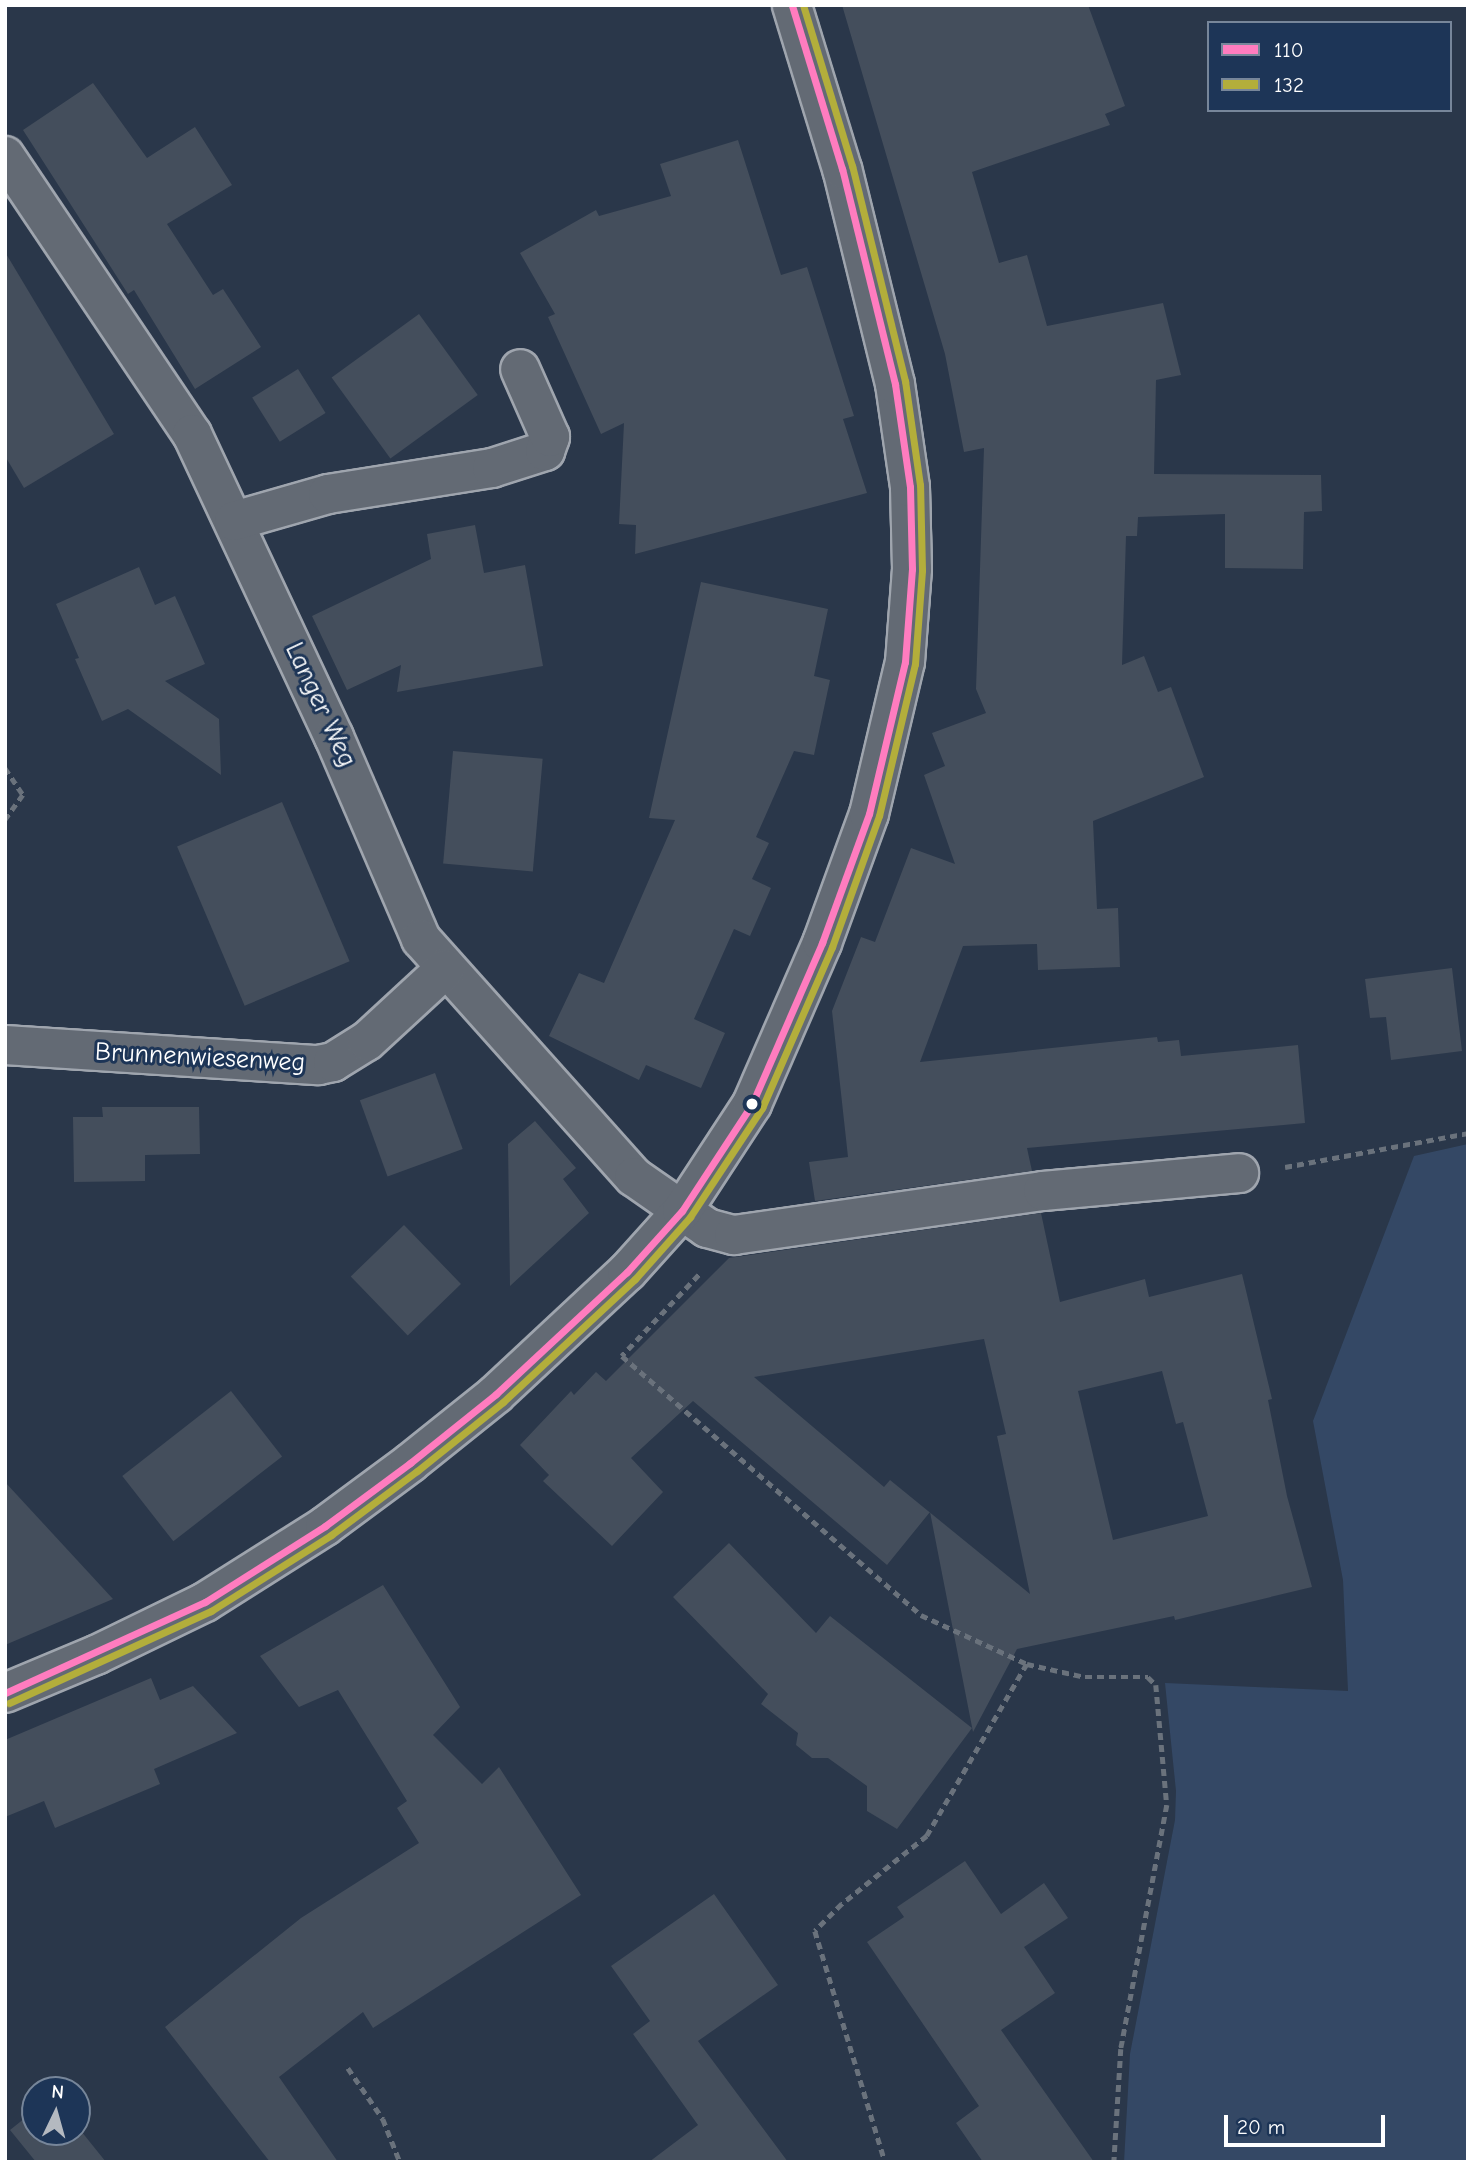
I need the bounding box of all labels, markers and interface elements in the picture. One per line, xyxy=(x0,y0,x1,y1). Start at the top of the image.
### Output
legend xyxy=(1207,21,1452,112)
text: 110 xyxy=(1274,38,1303,62)
text: 132 xyxy=(1274,73,1304,97)
street label: Langer Weg xyxy=(278,638,362,772)
street label: Brunnenwiesenweg xyxy=(94,1037,306,1079)
unlabelled marker xyxy=(745,1097,759,1111)
north arrow xyxy=(21,2076,91,2146)
text: N xyxy=(51,2081,65,2104)
scale bar xyxy=(1228,2100,1389,2144)
text: 20 m xyxy=(1237,2115,1285,2139)

